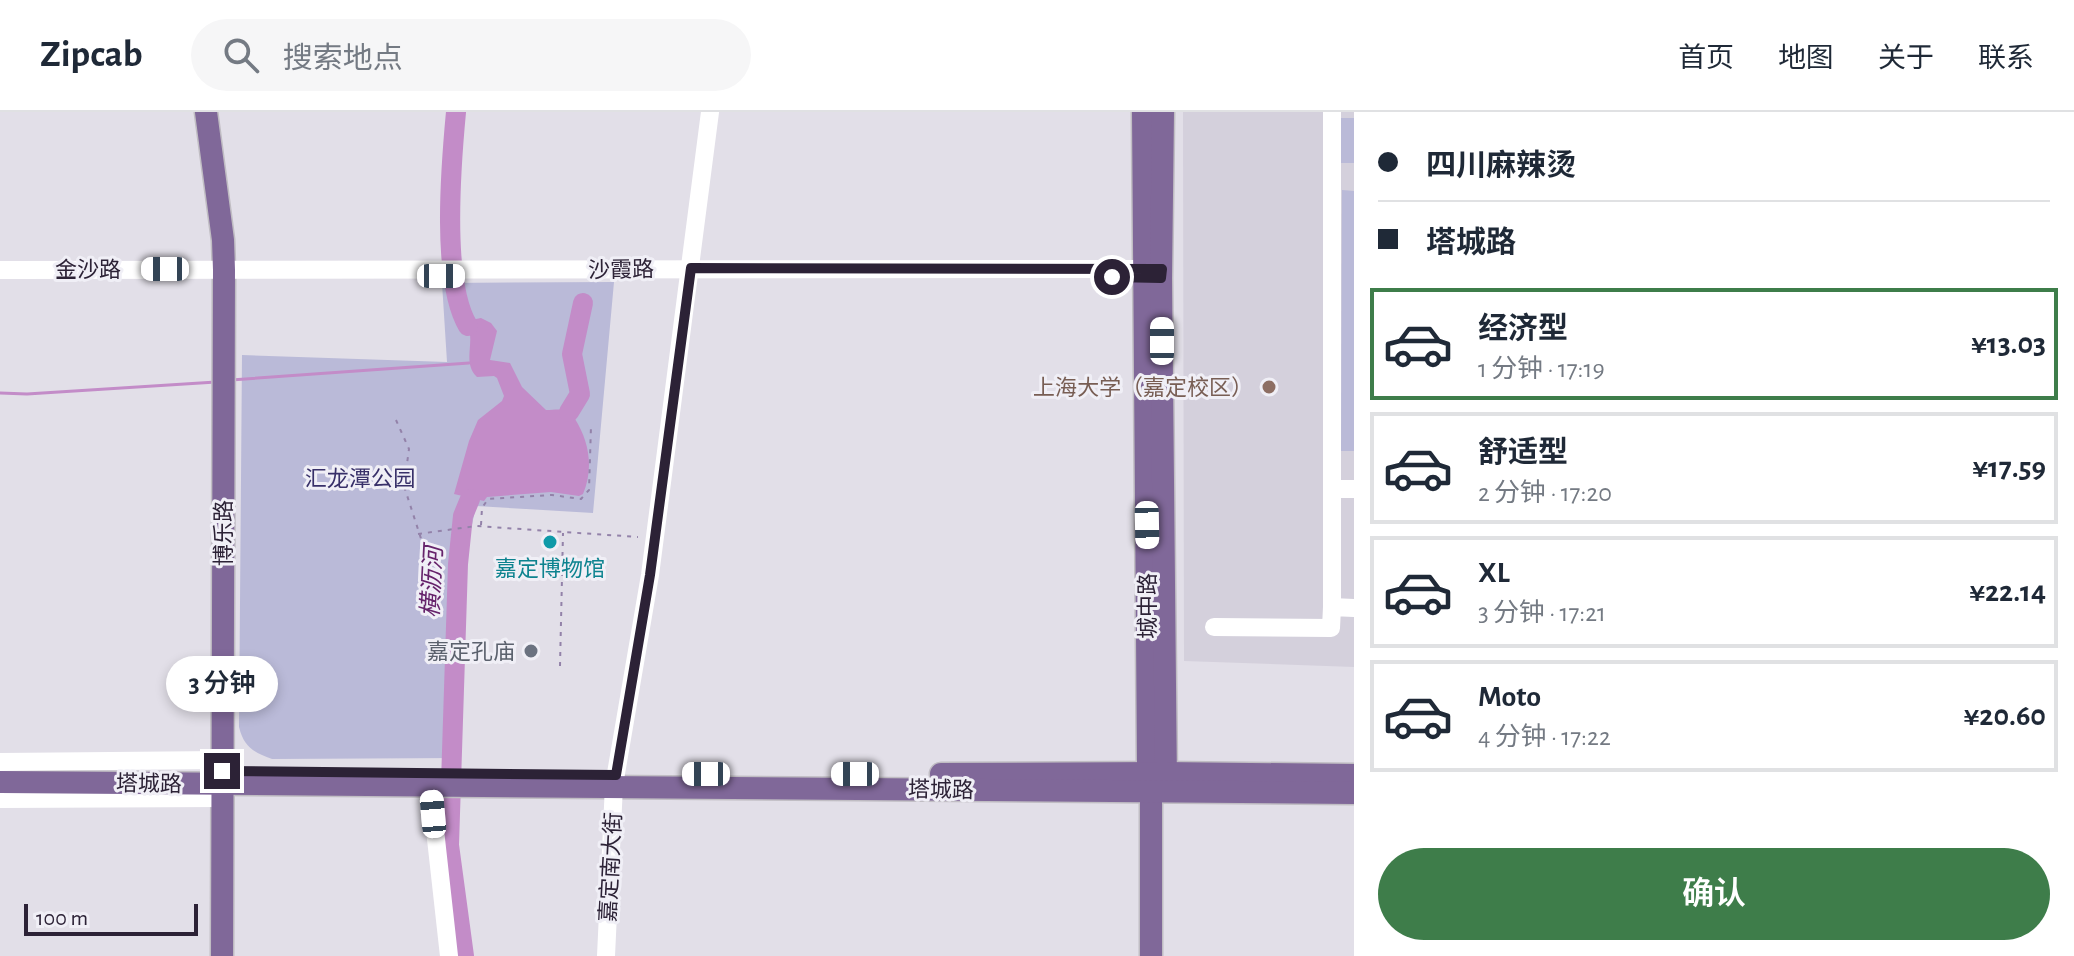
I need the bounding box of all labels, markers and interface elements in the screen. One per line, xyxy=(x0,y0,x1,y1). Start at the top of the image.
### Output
search box xyxy=(191,19,751,91)
icon: search xyxy=(219,33,263,77)
text: Zipcab xyxy=(40,36,143,74)
text: 搜索地点 xyxy=(283,44,403,74)
text: 首页 xyxy=(1678,45,1734,73)
text: 地图 xyxy=(1778,45,1834,73)
text: 关于 xyxy=(1878,45,1934,73)
text: 联系 xyxy=(1978,45,2034,73)
text: 四川麻辣烫 xyxy=(1426,151,1576,181)
text: 塔城路 xyxy=(1426,228,1516,258)
car xyxy=(141,257,189,281)
street label: 沙霞路 xyxy=(588,257,654,282)
street label: 金沙路 xyxy=(55,258,121,281)
route start xyxy=(1094,259,1130,295)
car xyxy=(417,264,465,288)
icon: car xyxy=(1382,308,1454,380)
text: 经济型 xyxy=(1478,314,1568,344)
car xyxy=(1150,317,1174,365)
text: ¥13.03 xyxy=(1971,329,2046,359)
text: 1 分钟 · 17:19 xyxy=(1478,356,1605,382)
place label: 上海大学（嘉定校区） xyxy=(1033,376,1253,399)
marker: 上海大学（嘉定校区） xyxy=(1260,378,1278,396)
icon: car xyxy=(1382,432,1454,504)
text: 舒适型 xyxy=(1478,438,1568,468)
text: ¥17.59 xyxy=(1972,453,2046,483)
park label: 汇龙潭公园 xyxy=(305,467,415,490)
text: 2 分钟 · 17:20 xyxy=(1478,480,1612,506)
street label: 博乐路 xyxy=(212,500,235,566)
car xyxy=(1135,501,1159,549)
marker: 嘉定博物馆 xyxy=(541,533,559,551)
water label: 横沥河 xyxy=(417,541,447,619)
icon: car xyxy=(1382,556,1454,628)
place label: 嘉定博物馆 xyxy=(495,557,605,580)
text: XL xyxy=(1478,558,1510,588)
street label: 城中路 xyxy=(1136,573,1159,639)
text: ¥22.14 xyxy=(1969,577,2046,607)
text: 3 分钟 · 17:21 xyxy=(1478,600,1606,626)
place label: 嘉定孔庙 xyxy=(427,640,515,663)
marker: 嘉定孔庙 xyxy=(522,642,540,660)
callout: 3 分钟 xyxy=(166,655,278,711)
text: 3 分钟 xyxy=(188,671,256,697)
icon: car xyxy=(1382,680,1454,752)
text: Moto xyxy=(1478,682,1541,712)
text: ¥20.60 xyxy=(1963,701,2046,731)
text: 4 分钟 · 17:22 xyxy=(1478,724,1611,750)
route end xyxy=(204,753,240,789)
car xyxy=(682,762,730,786)
car xyxy=(831,762,879,786)
street label: 塔城路 xyxy=(116,771,182,796)
street label: 塔城路 xyxy=(908,777,974,802)
car xyxy=(419,789,447,839)
street label: 嘉定南大街 xyxy=(596,811,625,923)
button: 确认 xyxy=(1378,848,2050,940)
scale bar xyxy=(24,900,198,936)
text: 100 m xyxy=(36,907,88,929)

